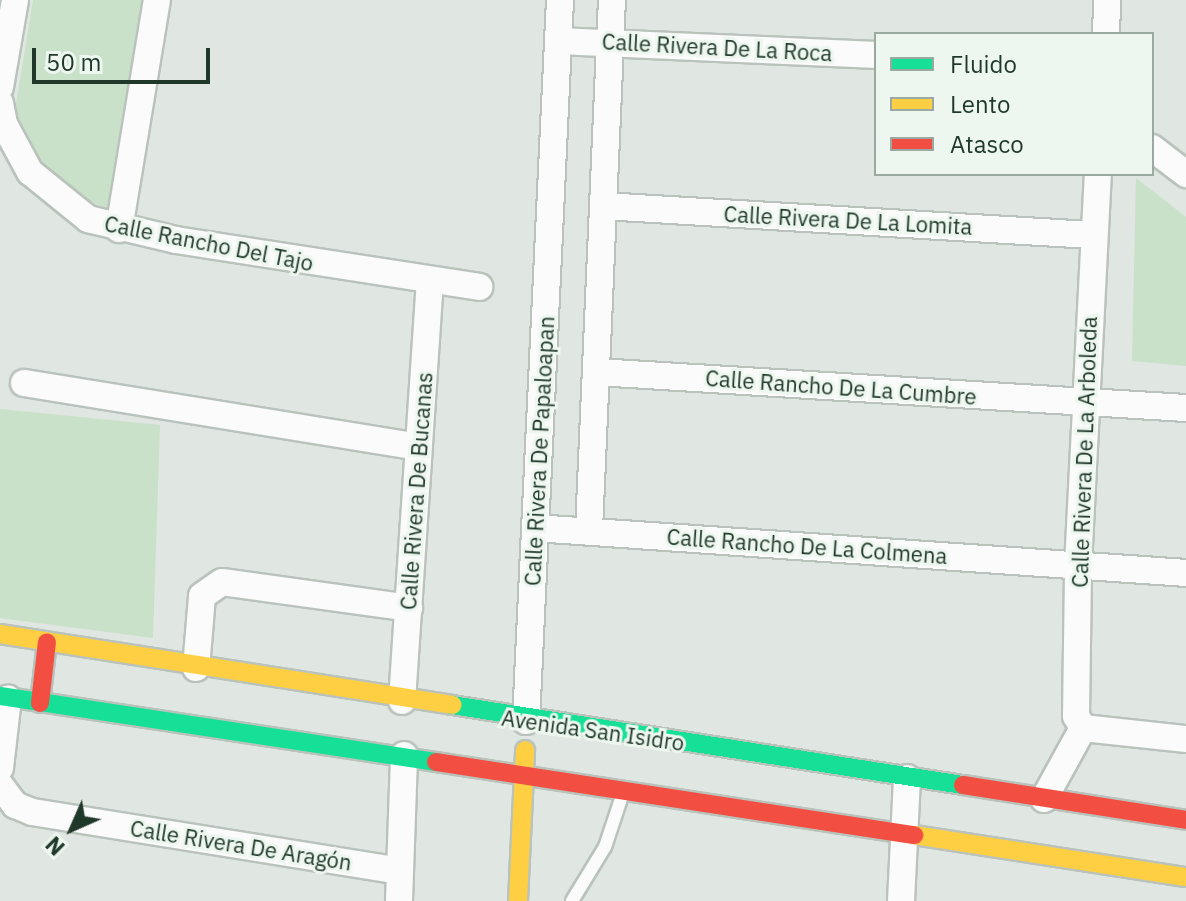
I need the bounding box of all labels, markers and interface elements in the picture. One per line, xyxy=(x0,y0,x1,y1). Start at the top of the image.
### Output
street label: Calle Rivera De La Roca xyxy=(601,28,833,66)
scale bar xyxy=(36,32,214,82)
legend xyxy=(874,32,1154,176)
text: 50 m xyxy=(46,46,101,78)
text: Fluido xyxy=(950,48,1017,80)
text: Lento xyxy=(950,88,1010,120)
text: Atasco xyxy=(950,128,1024,160)
street label: Calle Rivera De La Lomita xyxy=(723,200,973,240)
street label: Calle Rancho Del Tajo xyxy=(102,210,316,276)
street label: Calle Rivera De Papaloapan xyxy=(519,315,559,587)
street label: Calle Rivera De La Arboleda xyxy=(1066,316,1102,588)
street label: Calle Rancho De La Cumbre xyxy=(704,364,978,410)
street label: Calle Rivera De Bucanas xyxy=(395,371,437,611)
street label: Calle Rancho De La Colmena xyxy=(666,523,948,569)
street label: Avenida San Isidro xyxy=(500,704,686,756)
north arrow xyxy=(32,789,112,869)
street label: Calle Rivera De Aragón xyxy=(128,814,354,876)
text: N xyxy=(39,830,71,862)

